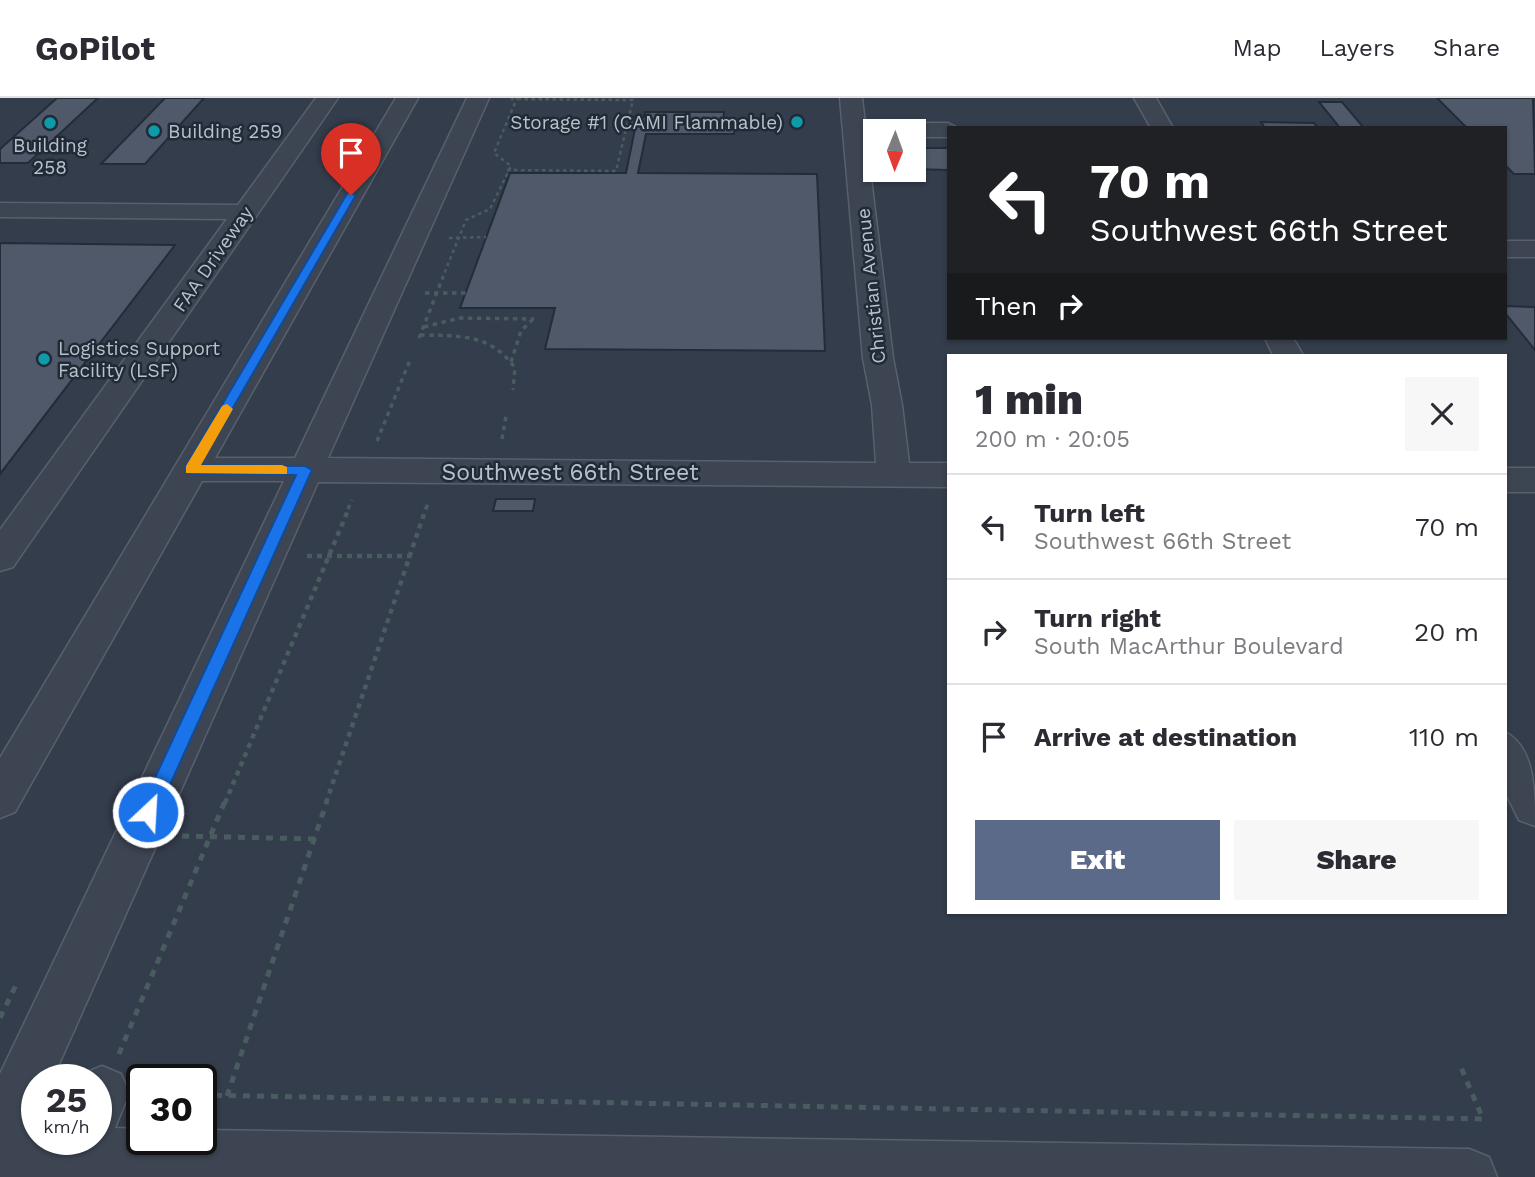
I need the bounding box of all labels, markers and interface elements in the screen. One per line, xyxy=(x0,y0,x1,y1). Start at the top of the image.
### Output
text: GoPilot xyxy=(35,29,155,68)
text: Map xyxy=(1233,34,1281,62)
text: Layers xyxy=(1319,34,1395,62)
text: Share xyxy=(1433,34,1500,62)
place label: Storage #1 (CAMI Flammable) xyxy=(510,111,783,134)
marker: Storage #1 (CAMI Flammable) xyxy=(789,114,805,130)
marker: Building 258 xyxy=(42,115,58,131)
north arrow xyxy=(863,119,926,182)
map controls xyxy=(863,119,926,182)
place label: Building 259 xyxy=(168,120,282,143)
marker: Building 259 xyxy=(146,123,162,139)
pin xyxy=(321,123,381,195)
place label: Building 258 xyxy=(13,134,88,179)
icon: arrive xyxy=(332,134,370,172)
text: 70 m xyxy=(1090,152,1210,210)
icon: left xyxy=(975,154,1066,245)
street label: FAA Driveway xyxy=(168,202,258,316)
street label: Christian Avenue xyxy=(851,207,891,365)
text: Southwest 66th Street xyxy=(1090,211,1448,249)
icon: right xyxy=(1051,287,1089,325)
text: Then xyxy=(975,291,1037,321)
place label: Logistics Support Facility (LSF) xyxy=(58,337,220,382)
marker: Logistics Support Facility (LSF) xyxy=(36,351,52,367)
text: 1 min xyxy=(975,375,1083,424)
button: close xyxy=(1405,377,1479,451)
text: 200 m · 20:05 xyxy=(975,426,1130,453)
street label: Southwest 66th Street xyxy=(441,459,699,486)
text: Turn left xyxy=(1034,498,1145,528)
icon: left xyxy=(975,508,1013,546)
text: 70 m xyxy=(1415,512,1479,542)
text: Southwest 66th Street xyxy=(1034,528,1291,555)
text: Turn right xyxy=(1034,603,1161,633)
icon: right xyxy=(975,613,1013,651)
text: 20 m xyxy=(1414,617,1479,647)
text: South MacArthur Boulevard xyxy=(1034,633,1344,660)
icon: arrive xyxy=(975,718,1013,756)
text: Arrive at destination xyxy=(1034,722,1297,752)
text: 110 m xyxy=(1409,722,1479,752)
position arrow xyxy=(111,775,185,849)
button: Exit xyxy=(975,820,1220,900)
button: Share xyxy=(1234,820,1479,900)
speed limit sign: 30 xyxy=(126,1064,217,1155)
text: 25 xyxy=(46,1079,87,1121)
text: km/h xyxy=(43,1116,90,1137)

